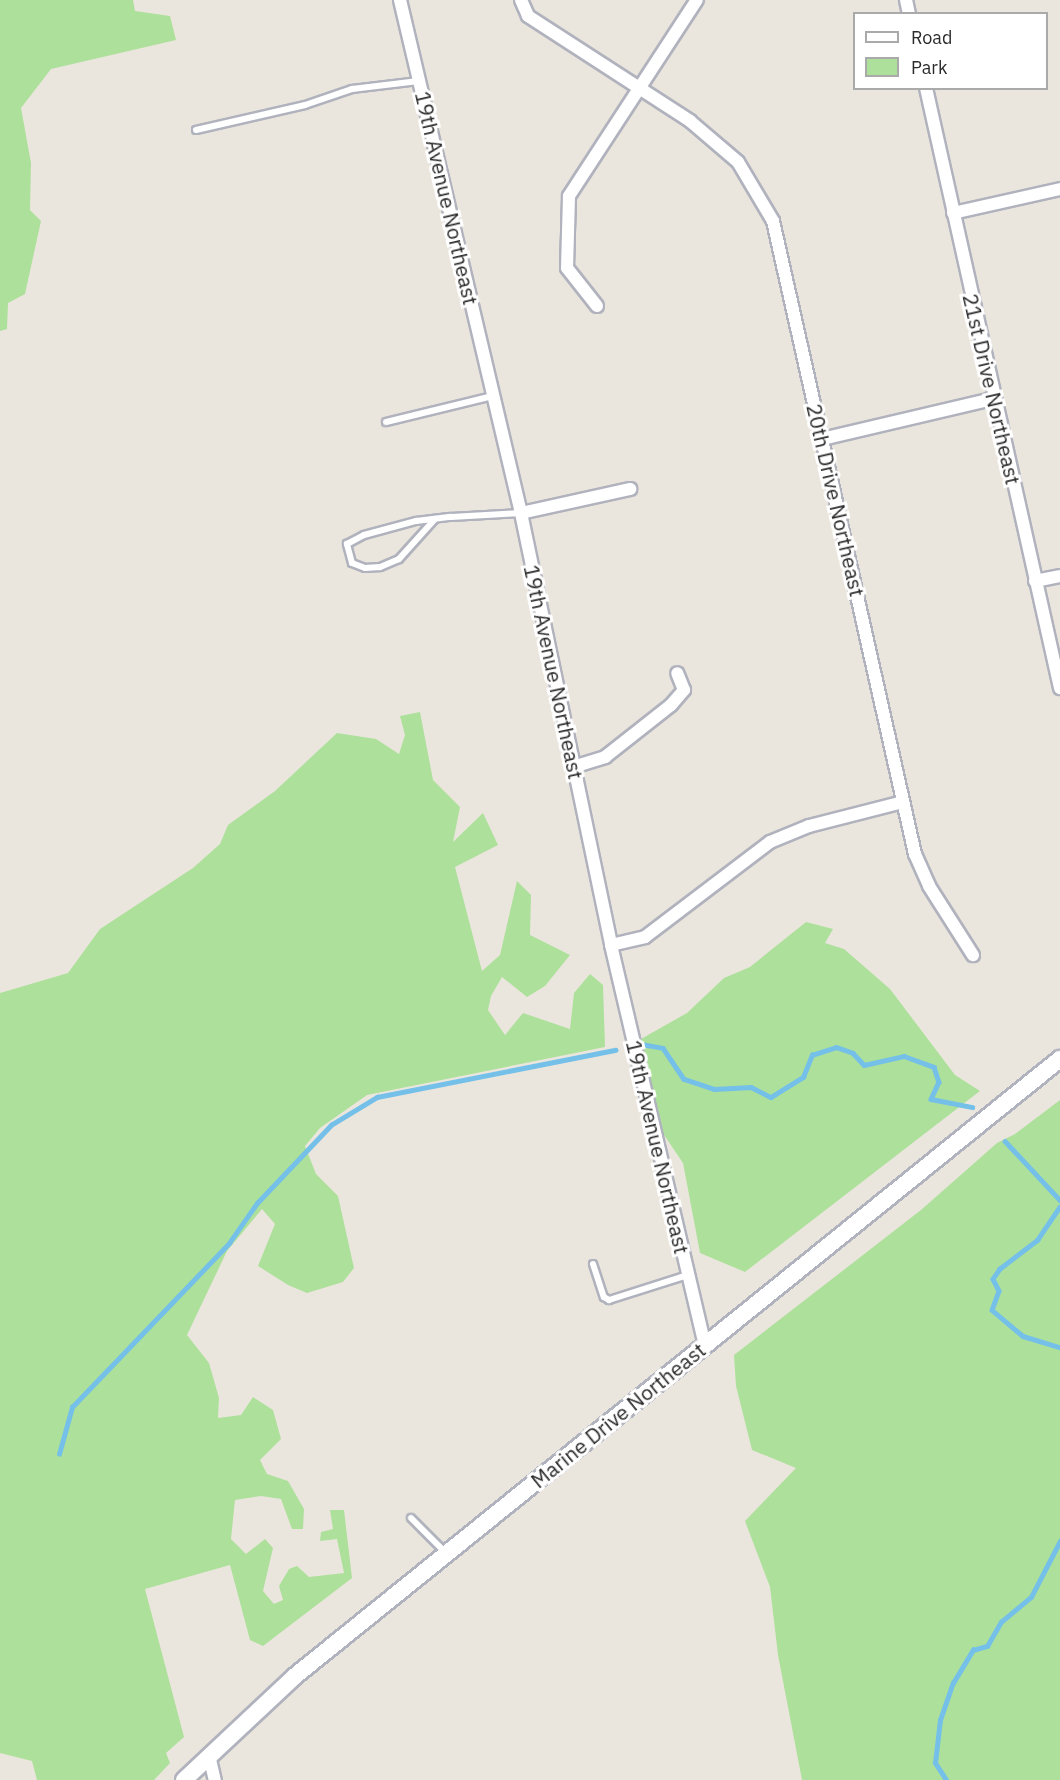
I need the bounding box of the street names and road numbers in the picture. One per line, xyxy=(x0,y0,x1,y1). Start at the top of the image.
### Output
street label: 19th Avenue Northeast xyxy=(410,89,484,307)
street label: 21st Drive Northeast xyxy=(958,291,1026,487)
street label: 20th Drive Northeast xyxy=(802,401,870,599)
street label: 19th Avenue Northeast xyxy=(519,563,589,781)
street label: 19th Avenue Northeast xyxy=(621,1038,695,1256)
street label: Marine Drive Northeast xyxy=(526,1337,710,1493)

